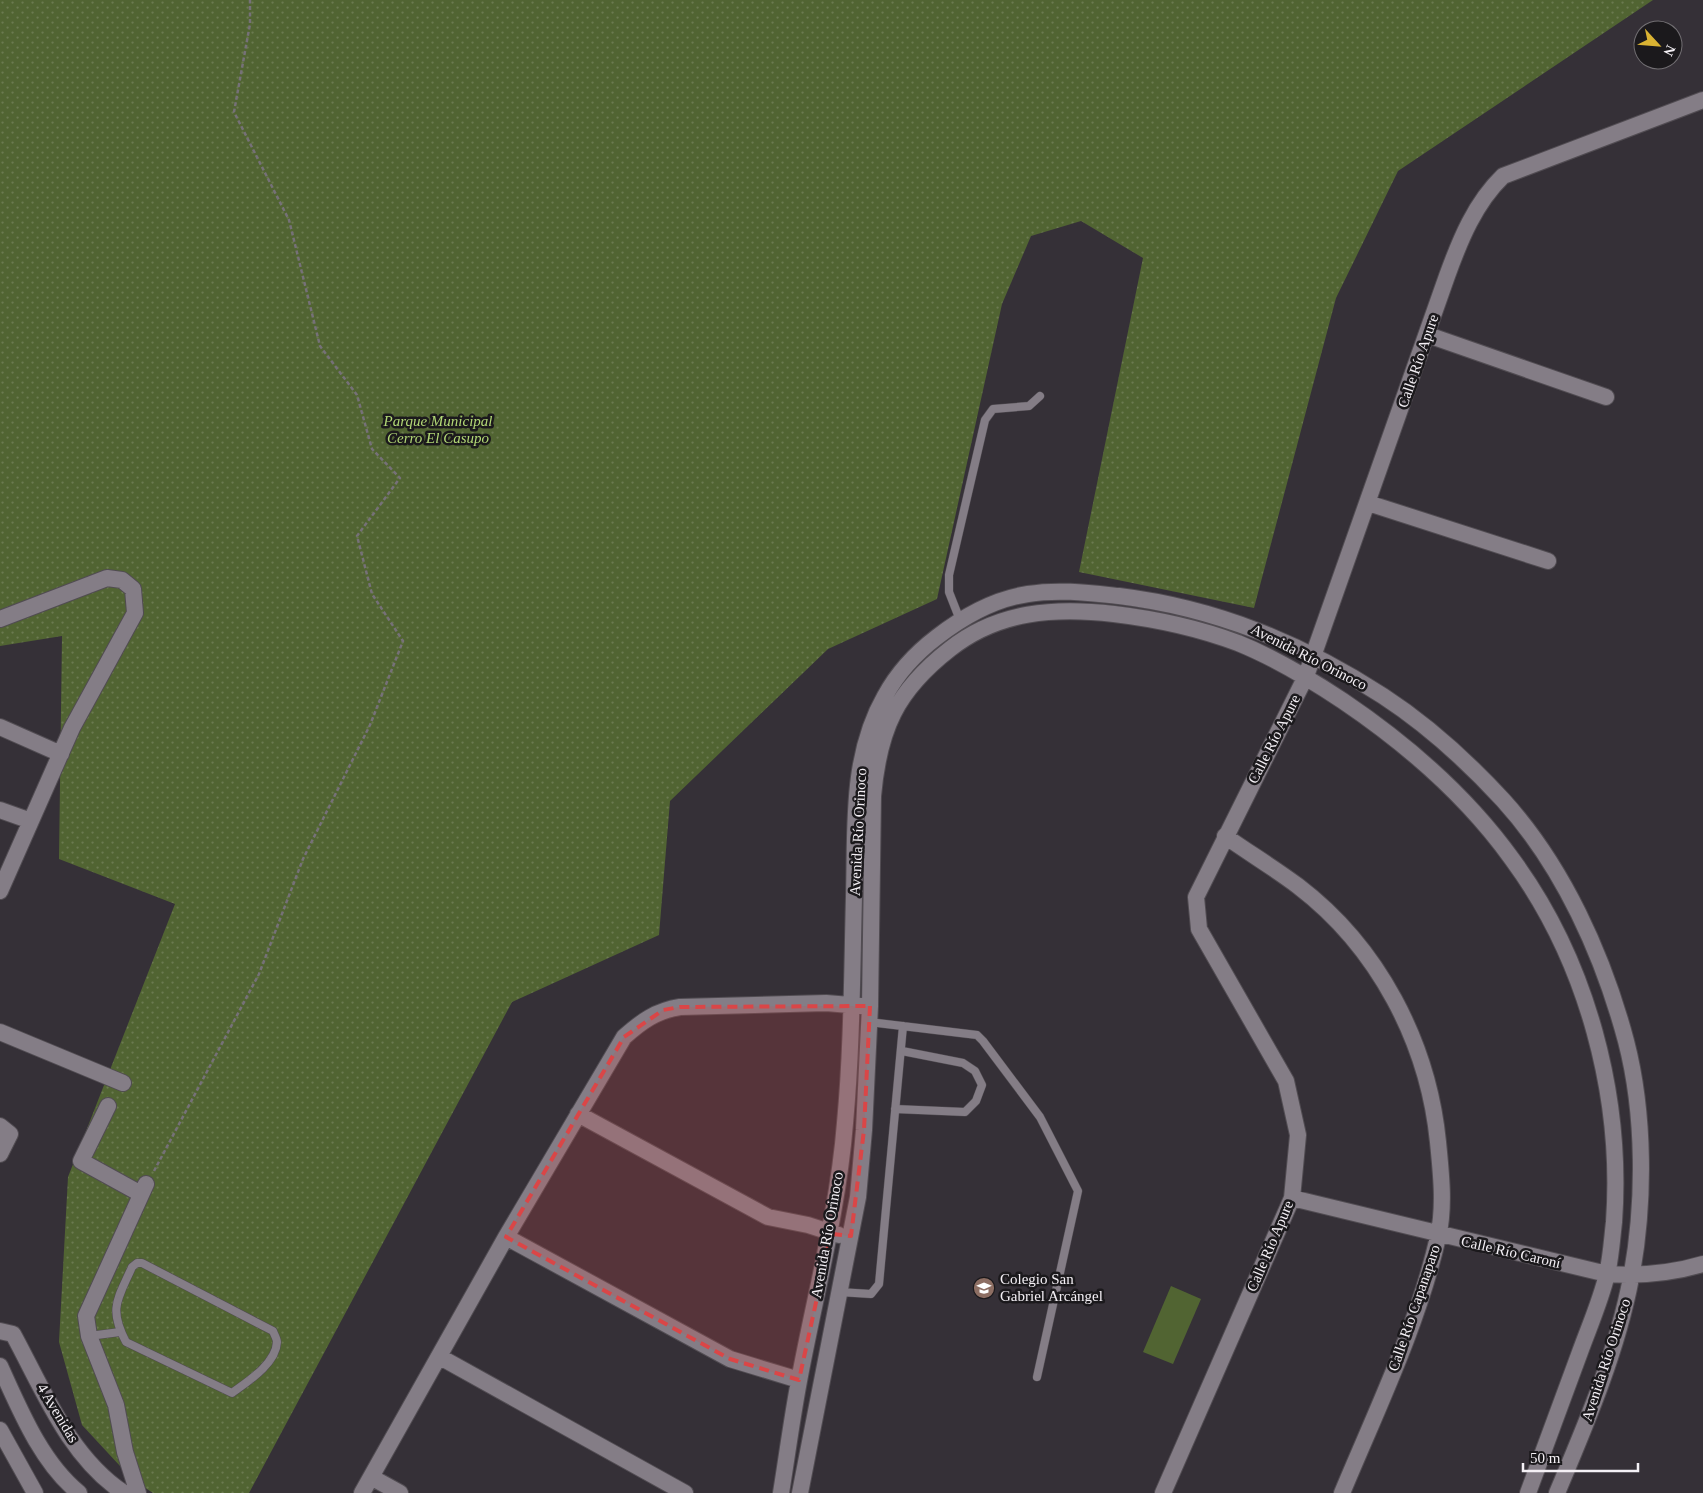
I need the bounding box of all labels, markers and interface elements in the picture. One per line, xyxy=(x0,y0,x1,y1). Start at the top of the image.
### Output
north arrow xyxy=(1633,20,1683,70)
text: N xyxy=(1660,43,1678,58)
street label: Calle Río Apure xyxy=(1395,312,1442,410)
park label: Parque Municipal Cerro El Casupo xyxy=(382,413,493,446)
street label: Avenida Río Orinoco xyxy=(1248,621,1370,693)
street label: Calle Río Apure xyxy=(1245,692,1303,786)
street label: Avenida Río Orinoco xyxy=(847,768,869,896)
street label: Avenida Río Orinoco xyxy=(808,1171,846,1299)
street label: Calle Río Apure xyxy=(1244,1198,1297,1294)
street label: Calle Río Caroní xyxy=(1460,1233,1562,1271)
street label: Calle Río Capanaparo xyxy=(1385,1243,1443,1373)
place label: Colegio San Gabriel Arcángel xyxy=(1000,1271,1103,1304)
school or university icon: Colegio San Gabriel Arcángel xyxy=(972,1276,996,1300)
street label: Avenida Río Orinoco xyxy=(1579,1297,1633,1423)
street label: 4 Avenidas xyxy=(34,1381,82,1446)
scale bar xyxy=(1523,1440,1638,1472)
text: 50 m xyxy=(1530,1450,1561,1466)

